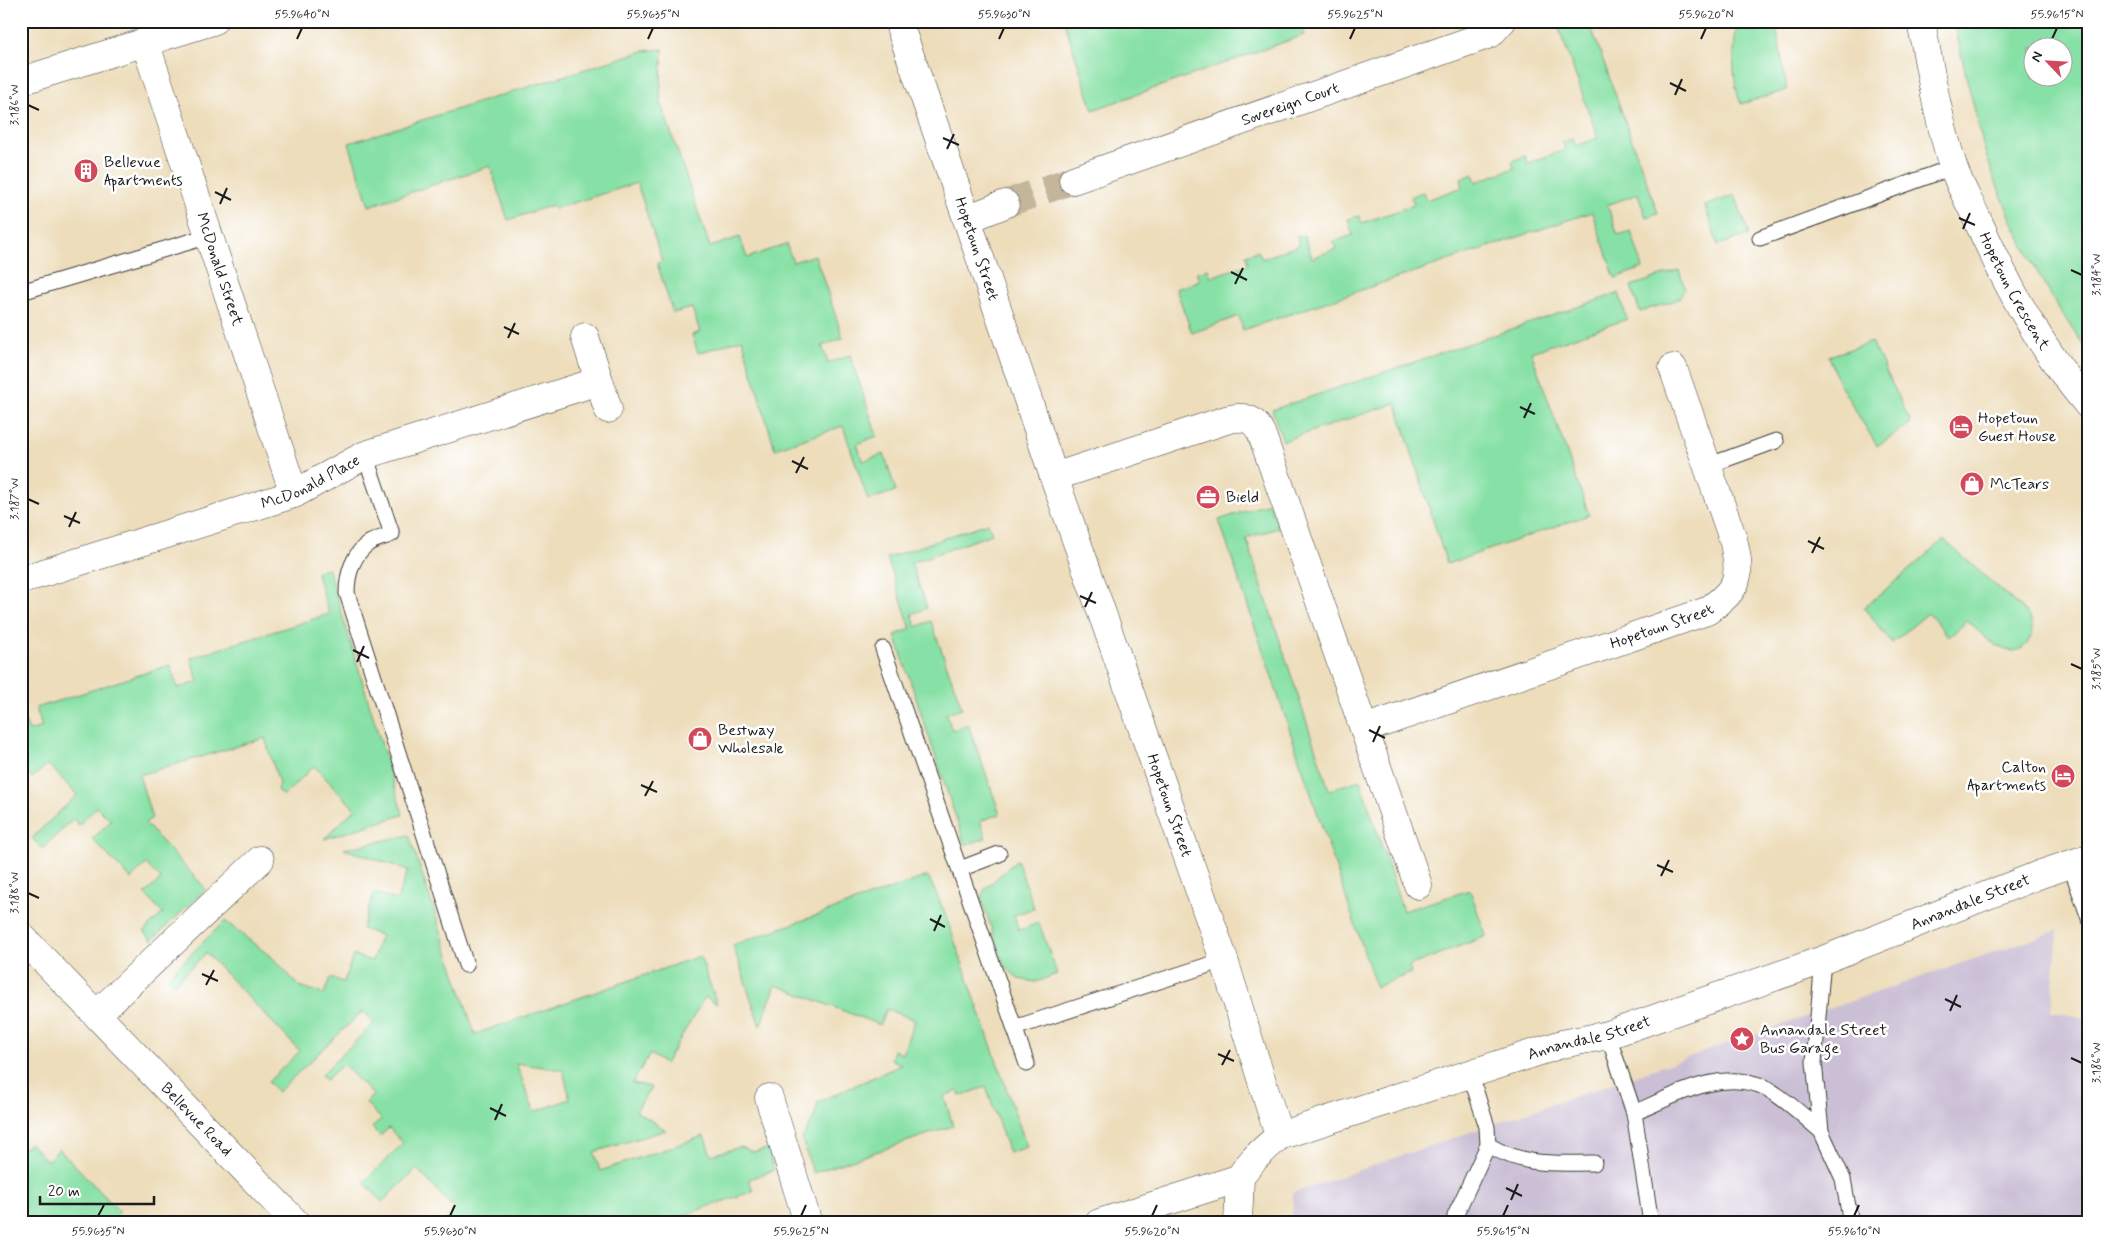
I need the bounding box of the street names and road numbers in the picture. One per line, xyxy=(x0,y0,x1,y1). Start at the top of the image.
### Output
street label: Sovereign Court xyxy=(1238,77,1342,131)
street label: Hopetoun Street xyxy=(950,194,1004,303)
street label: McDonald Street xyxy=(191,210,248,329)
street label: Hopetoun Crescent xyxy=(1974,229,2055,355)
street label: McDonald Place xyxy=(258,449,364,514)
street label: Hopetoun Street xyxy=(1607,599,1718,654)
street label: Hopetoun Street xyxy=(1142,751,1197,860)
street label: Annandale Street xyxy=(1907,869,2034,935)
street label: Annandale Street xyxy=(1525,1010,1654,1065)
street label: Bellevue Road xyxy=(156,1078,237,1161)

